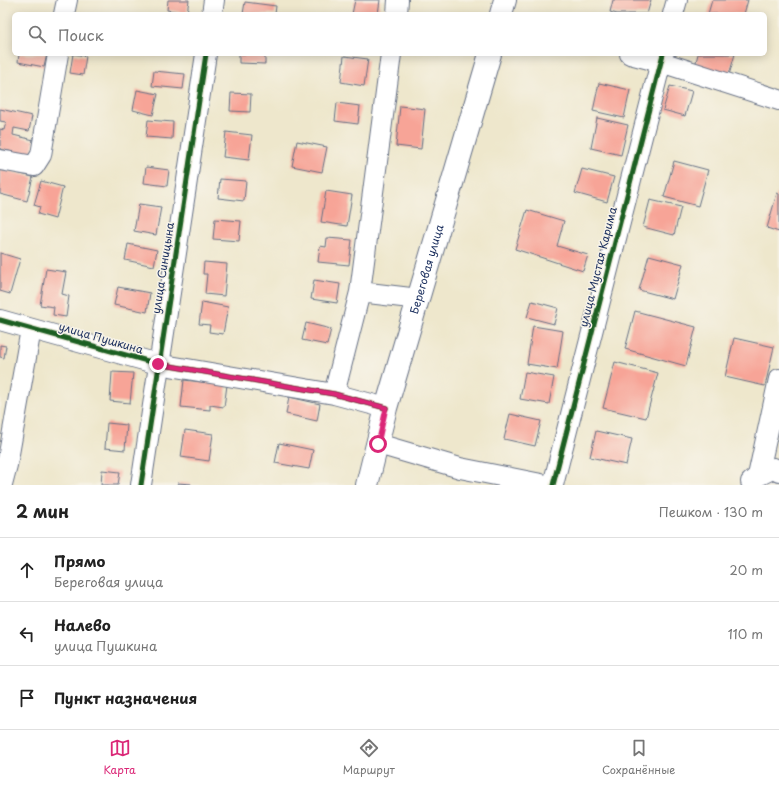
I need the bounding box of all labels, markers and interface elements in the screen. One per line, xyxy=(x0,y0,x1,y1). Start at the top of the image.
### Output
search box xyxy=(12,12,767,56)
icon: search xyxy=(26,23,48,45)
text: Поиск xyxy=(58,23,104,46)
street label: улица Мустая Карима xyxy=(574,205,621,329)
street label: улица Синицына xyxy=(147,221,178,315)
street label: Береговая улица xyxy=(405,222,448,316)
street label: улица Пушкина xyxy=(57,317,146,358)
route end xyxy=(149,355,167,373)
route start xyxy=(369,435,387,453)
text: 2 мин xyxy=(16,498,69,524)
text: Пешком · 130 m xyxy=(659,502,763,521)
text: Прямо xyxy=(54,549,105,572)
icon: ahead xyxy=(16,559,38,581)
text: 20 m xyxy=(729,560,763,579)
text: Береговая улица xyxy=(54,572,163,591)
text: Налево xyxy=(54,613,111,636)
icon: left xyxy=(16,623,38,645)
text: 110 m xyxy=(728,624,763,643)
text: улица Пушкина xyxy=(54,636,157,655)
text: Пункт назначения xyxy=(54,686,197,709)
icon: arrive xyxy=(16,687,38,709)
tab: Карта xyxy=(104,737,136,778)
tab: Маршрут xyxy=(343,737,395,778)
tab: Сохранённые xyxy=(602,737,675,778)

